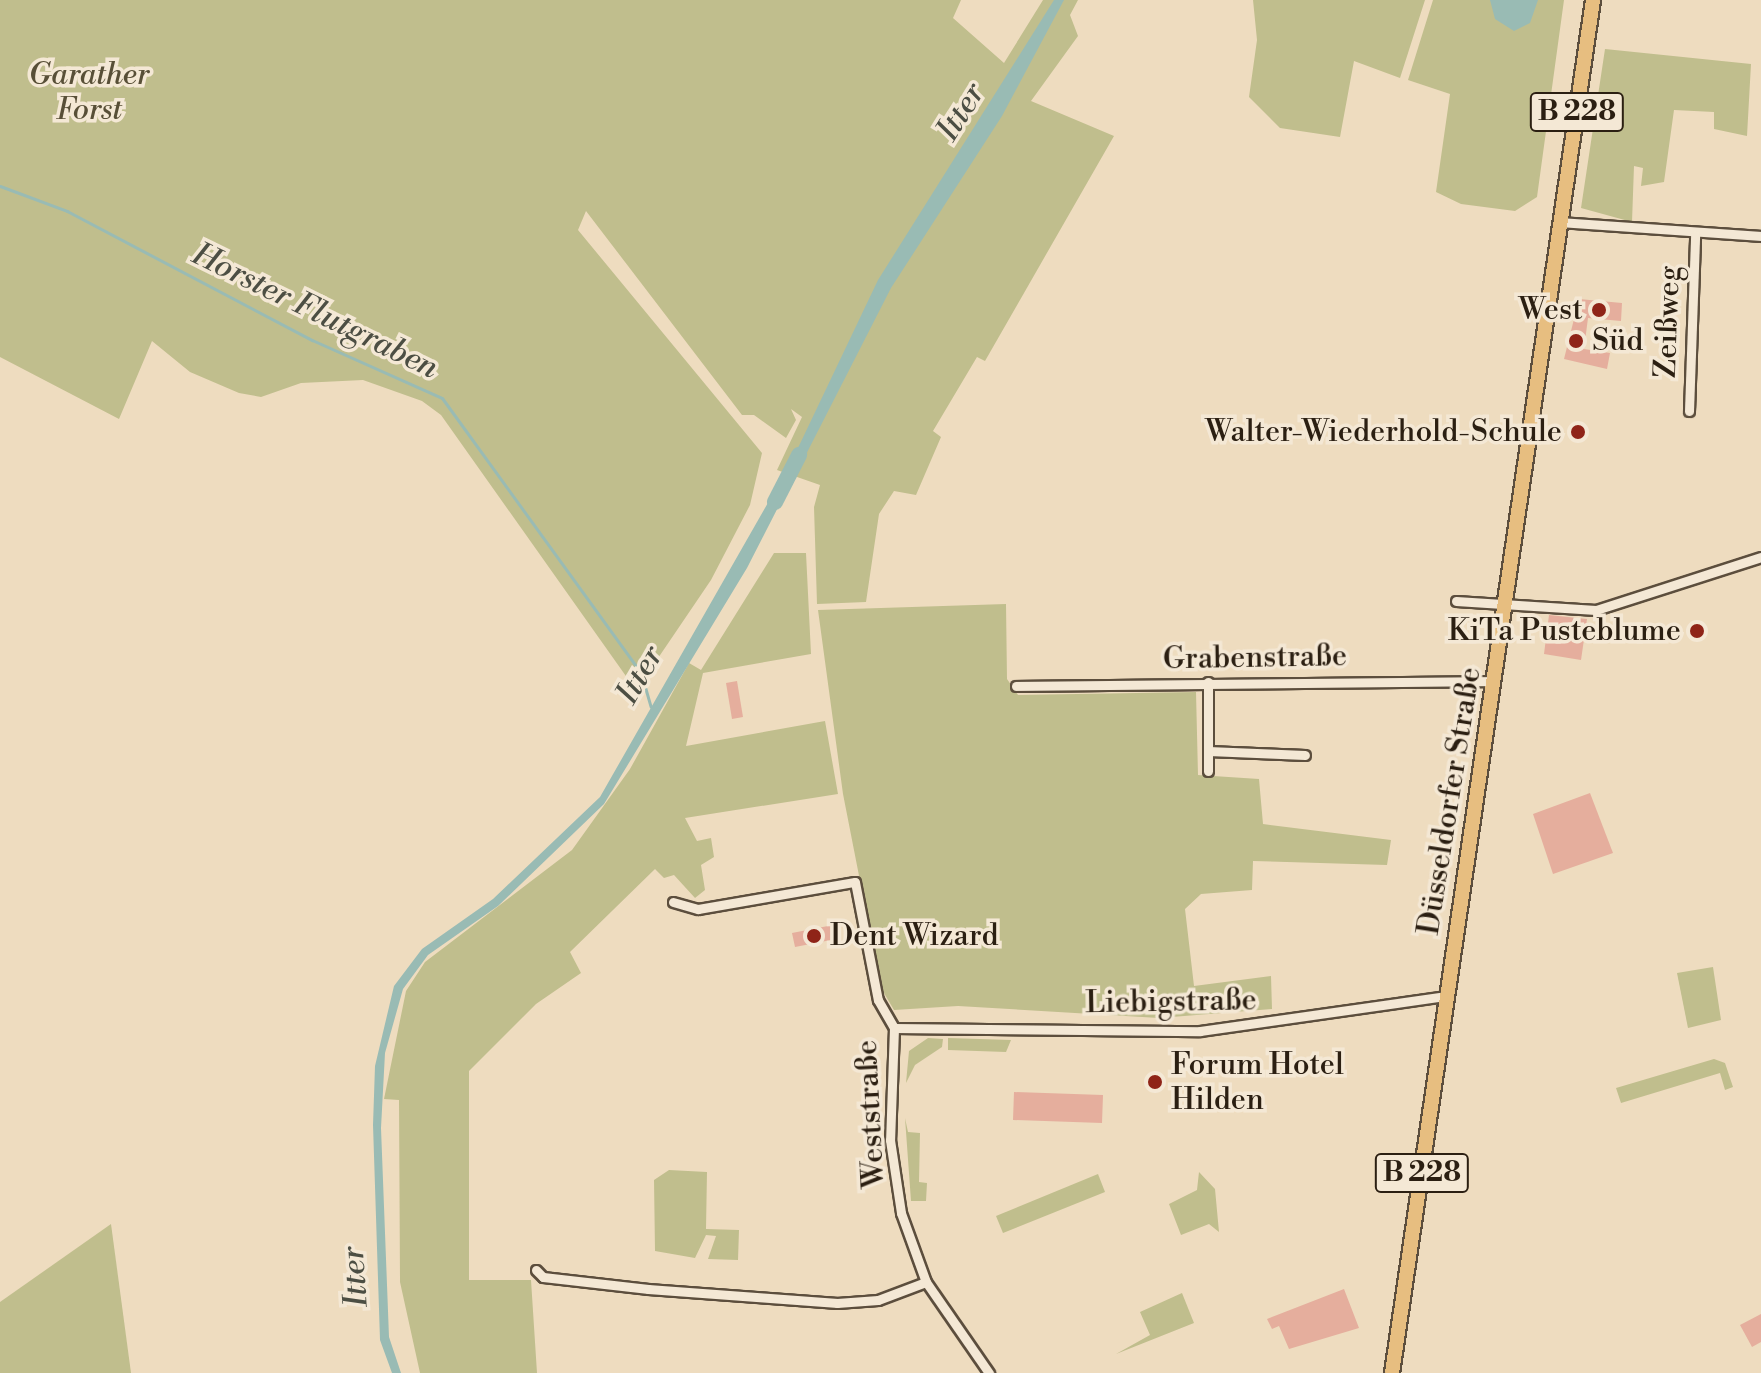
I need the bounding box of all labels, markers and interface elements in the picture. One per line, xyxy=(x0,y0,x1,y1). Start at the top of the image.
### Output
park label: Garather Forst xyxy=(29,57,149,128)
water label: Itter xyxy=(929,76,993,148)
road number: B 228 xyxy=(1529,88,1625,136)
water label: Horster Flutgraben xyxy=(186,235,444,387)
street label: Zeißweg xyxy=(1648,265,1688,379)
place label: West xyxy=(1519,292,1583,328)
marker: West xyxy=(1590,301,1608,319)
place label: Süd xyxy=(1592,323,1643,359)
marker: Süd xyxy=(1567,332,1585,350)
place label: Walter-Wiederhold-Schule xyxy=(1205,414,1562,450)
marker: Walter-Wiederhold-Schule xyxy=(1569,423,1587,441)
place label: KiTa Pusteblume xyxy=(1448,613,1681,649)
marker: KiTa Pusteblume xyxy=(1688,622,1706,640)
street label: Grabenstraße xyxy=(1163,638,1347,678)
water label: Itter xyxy=(608,639,672,711)
street label: Düsseldorfer Straße xyxy=(1411,665,1489,937)
place label: Dent Wizard xyxy=(830,918,999,954)
marker: Dent Wizard xyxy=(805,927,823,945)
street label: Liebigstraße xyxy=(1085,983,1257,1021)
street label: Weststraße xyxy=(849,1039,893,1189)
place label: Forum Hotel Hilden xyxy=(1171,1047,1344,1118)
marker: Forum Hotel Hilden xyxy=(1146,1073,1164,1091)
road number: B 228 xyxy=(1374,1149,1470,1197)
water label: Itter xyxy=(334,1245,376,1309)

